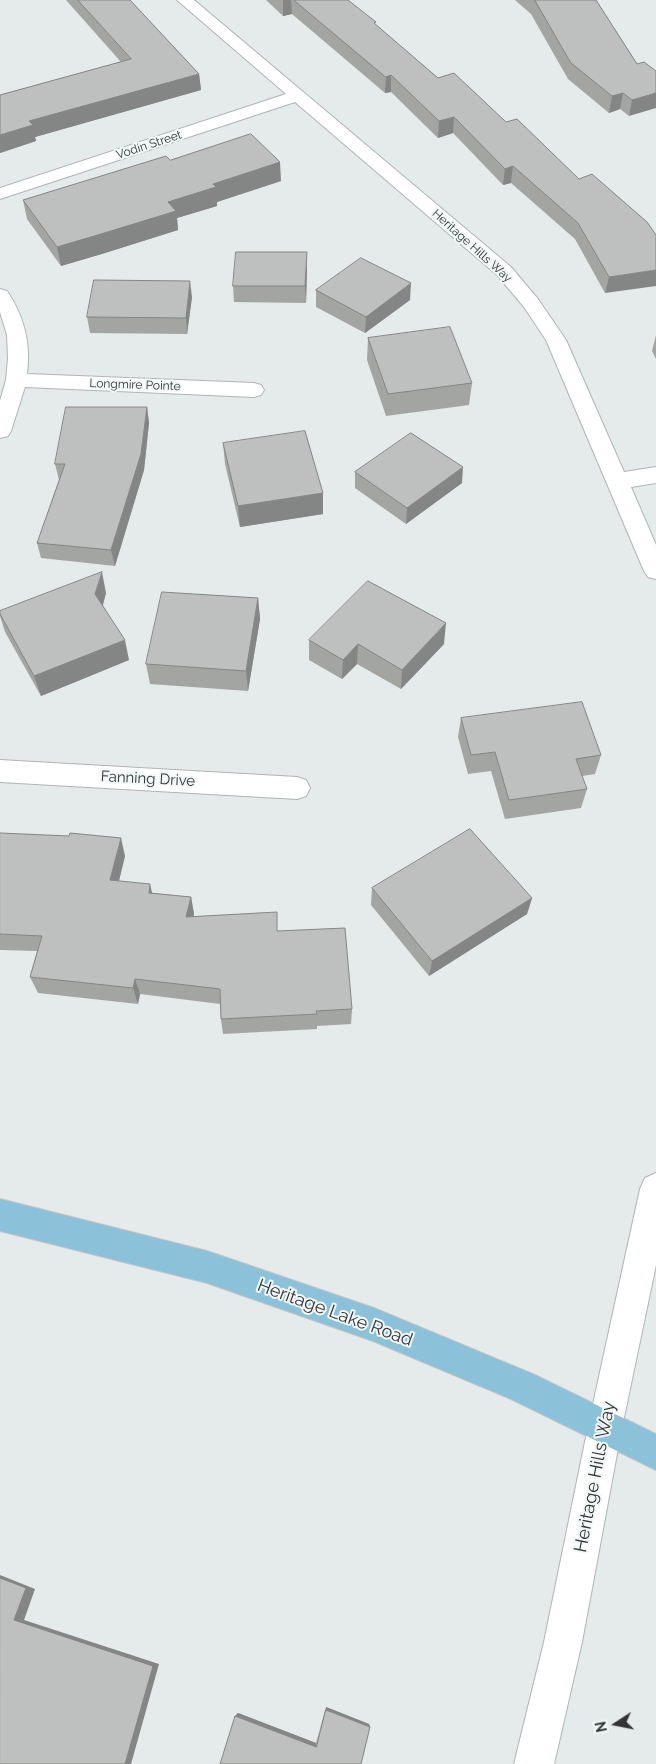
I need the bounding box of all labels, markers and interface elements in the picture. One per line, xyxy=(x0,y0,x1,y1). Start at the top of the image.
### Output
street label: Vodin Street xyxy=(114,128,184,162)
street label: Heritage Hills Way xyxy=(429,206,515,286)
street label: Longmire Pointe xyxy=(89,376,181,394)
street label: Fanning Drive xyxy=(100,768,196,790)
street label: Heritage Lake Road xyxy=(254,1275,416,1351)
street label: Heritage Hills Way xyxy=(570,1400,620,1554)
north arrow xyxy=(591,1699,641,1749)
text: N xyxy=(592,1720,610,1734)

